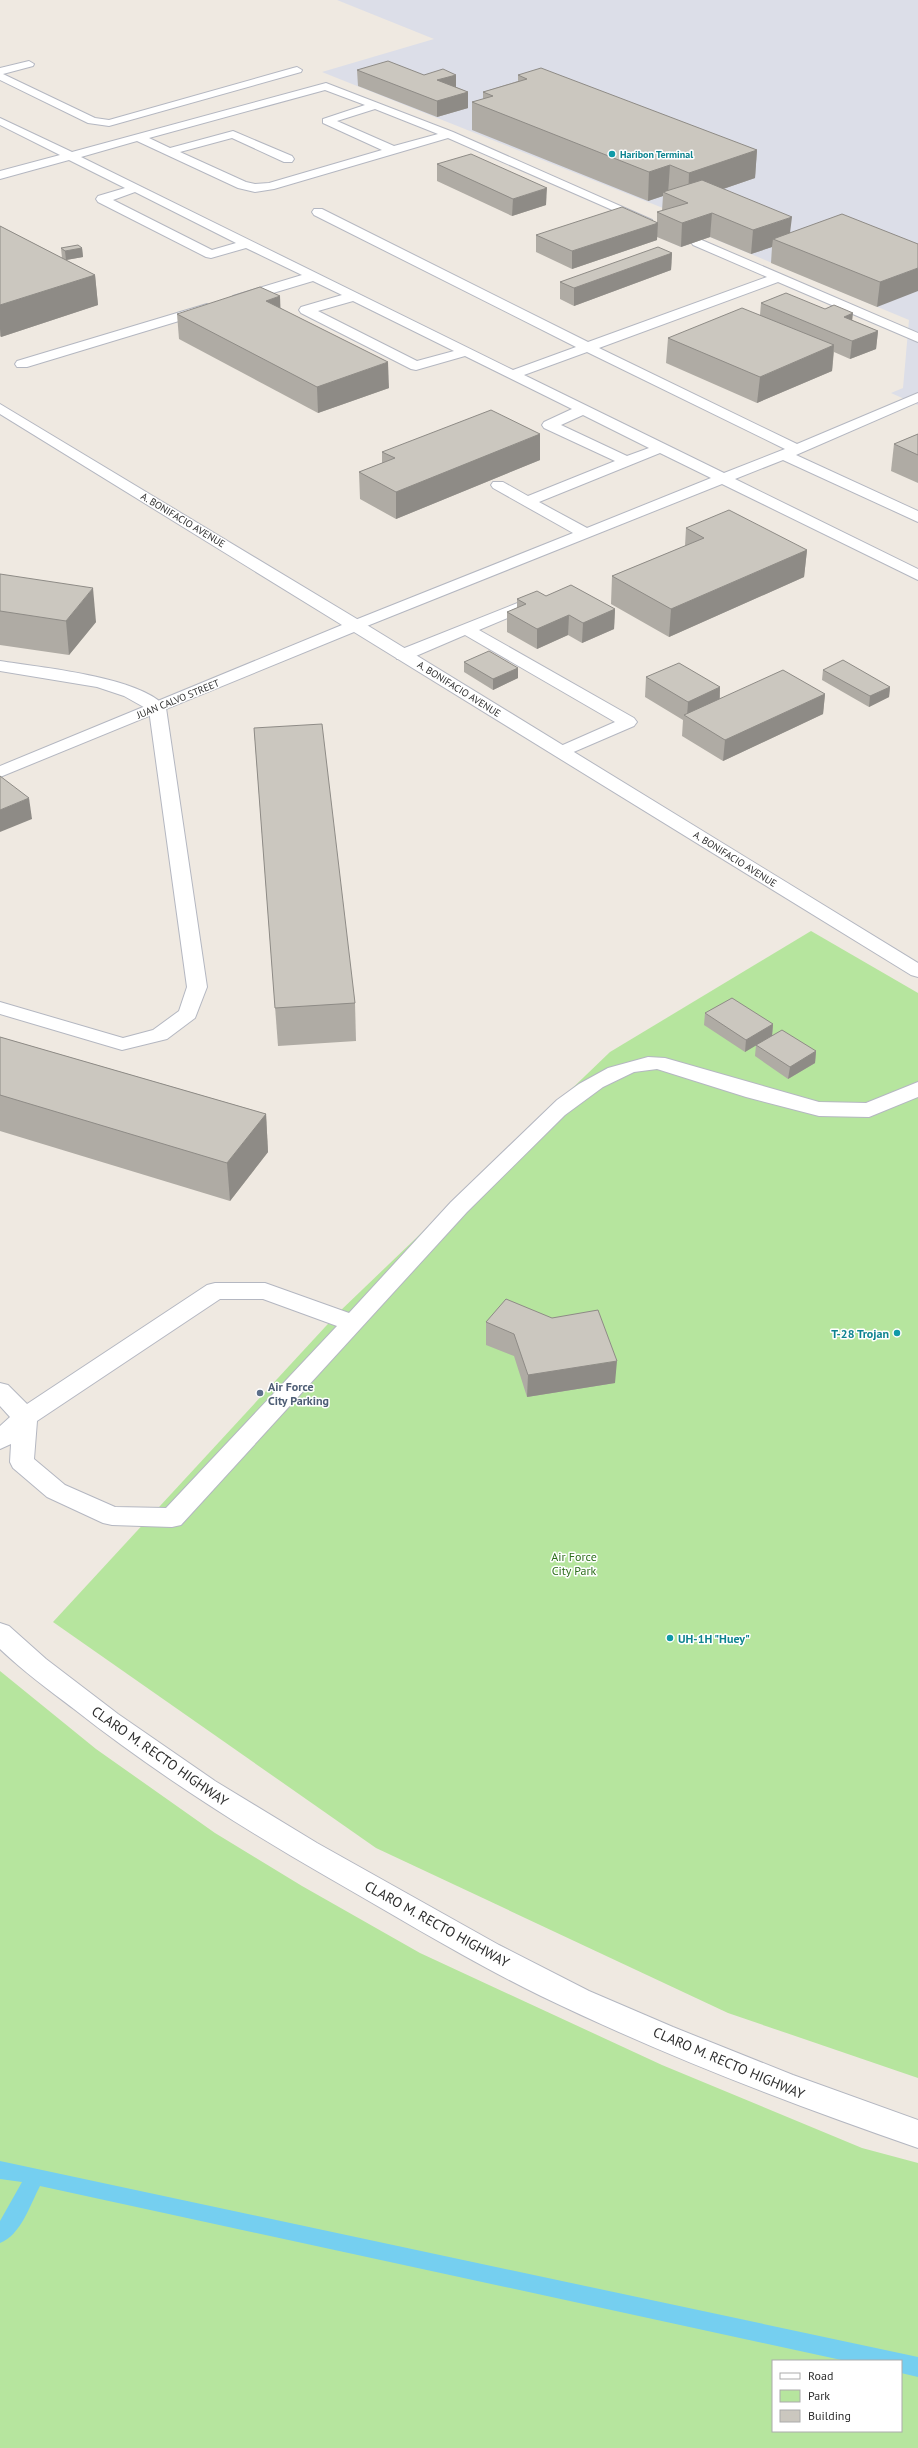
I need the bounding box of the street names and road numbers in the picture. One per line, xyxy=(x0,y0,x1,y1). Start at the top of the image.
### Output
street label: A. BONIFACIO AVENUE xyxy=(138,490,228,550)
street label: A. BONIFACIO AVENUE xyxy=(415,658,503,720)
street label: JUAN CALVO STREET xyxy=(134,676,222,722)
street label: A. BONIFACIO AVENUE xyxy=(691,828,779,890)
street label: CLARO M. RECTO HIGHWAY xyxy=(88,1702,232,1810)
street label: CLARO M. RECTO HIGHWAY xyxy=(361,1877,513,1971)
street label: CLARO M. RECTO HIGHWAY xyxy=(651,2023,808,2103)

